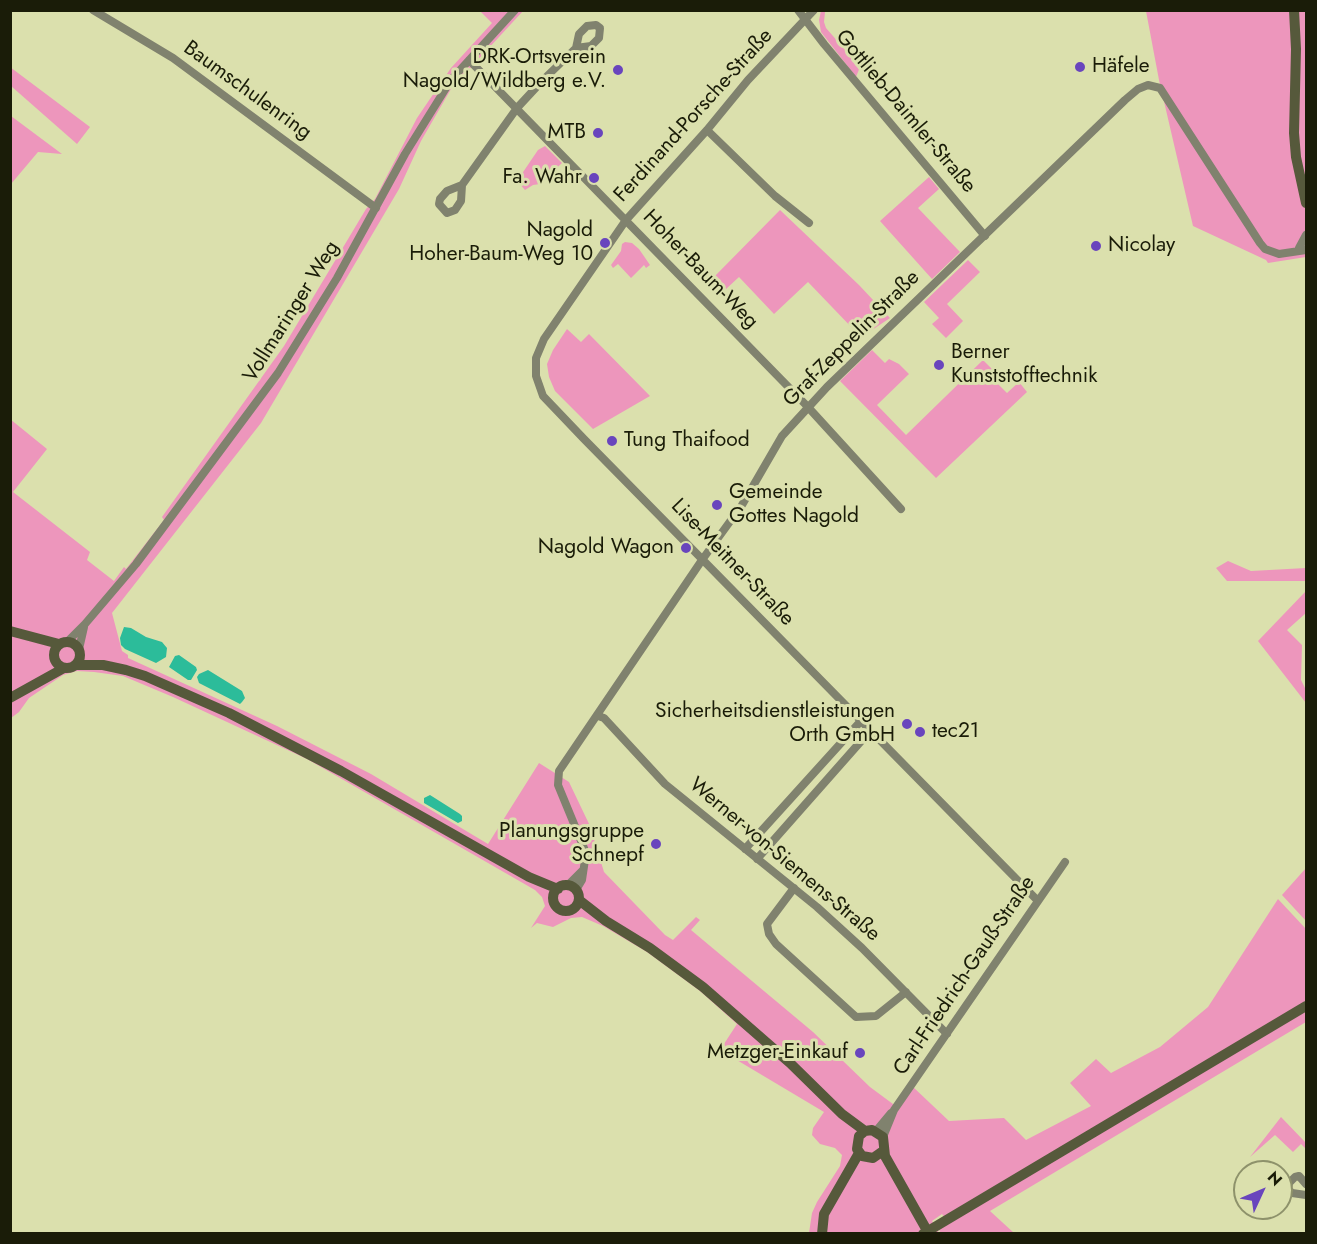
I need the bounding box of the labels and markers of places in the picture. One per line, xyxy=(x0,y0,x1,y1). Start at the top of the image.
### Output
place label: DRK-Ortsverein Nagold/Wildberg e.V. xyxy=(403,45,606,95)
place label: Häfele xyxy=(1092,54,1150,80)
marker: Häfele xyxy=(1073,60,1087,74)
marker: DRK-Ortsverein Nagold/Wildberg e.V. xyxy=(611,63,625,77)
place label: MTB xyxy=(548,120,586,146)
marker: MTB xyxy=(591,126,605,140)
place label: Fa. Wahr xyxy=(502,165,582,191)
marker: Fa. Wahr xyxy=(587,171,601,185)
place label: Nagold Hoher-Baum-Weg 10 xyxy=(409,218,593,268)
place label: Nicolay xyxy=(1108,233,1175,259)
marker: Nagold Hoher-Baum-Weg 10 xyxy=(598,236,612,250)
marker: Nicolay xyxy=(1089,239,1103,253)
place label: Berner Kunststofftechnik xyxy=(951,340,1097,390)
marker: Berner Kunststofftechnik xyxy=(932,358,946,372)
place label: Tung Thaifood xyxy=(624,428,750,454)
marker: Tung Thaifood xyxy=(605,434,619,448)
place label: Gemeinde Gottes Nagold xyxy=(729,480,859,530)
marker: Gemeinde Gottes Nagold xyxy=(710,498,724,512)
place label: Nagold Wagon xyxy=(538,535,674,561)
marker: Nagold Wagon xyxy=(679,541,693,555)
place label: Sicherheitsdienstleistungen Orth GmbH xyxy=(655,699,895,749)
marker: Sicherheitsdienstleistungen Orth GmbH xyxy=(900,717,914,731)
place label: tec21 xyxy=(932,719,979,745)
marker: tec21 xyxy=(913,725,927,739)
place label: Planungsgruppe Schnepf xyxy=(499,819,644,869)
marker: Planungsgruppe Schnepf xyxy=(649,837,663,851)
place label: Metzger-Einkauf xyxy=(707,1040,848,1066)
marker: Metzger-Einkauf xyxy=(853,1046,867,1060)

